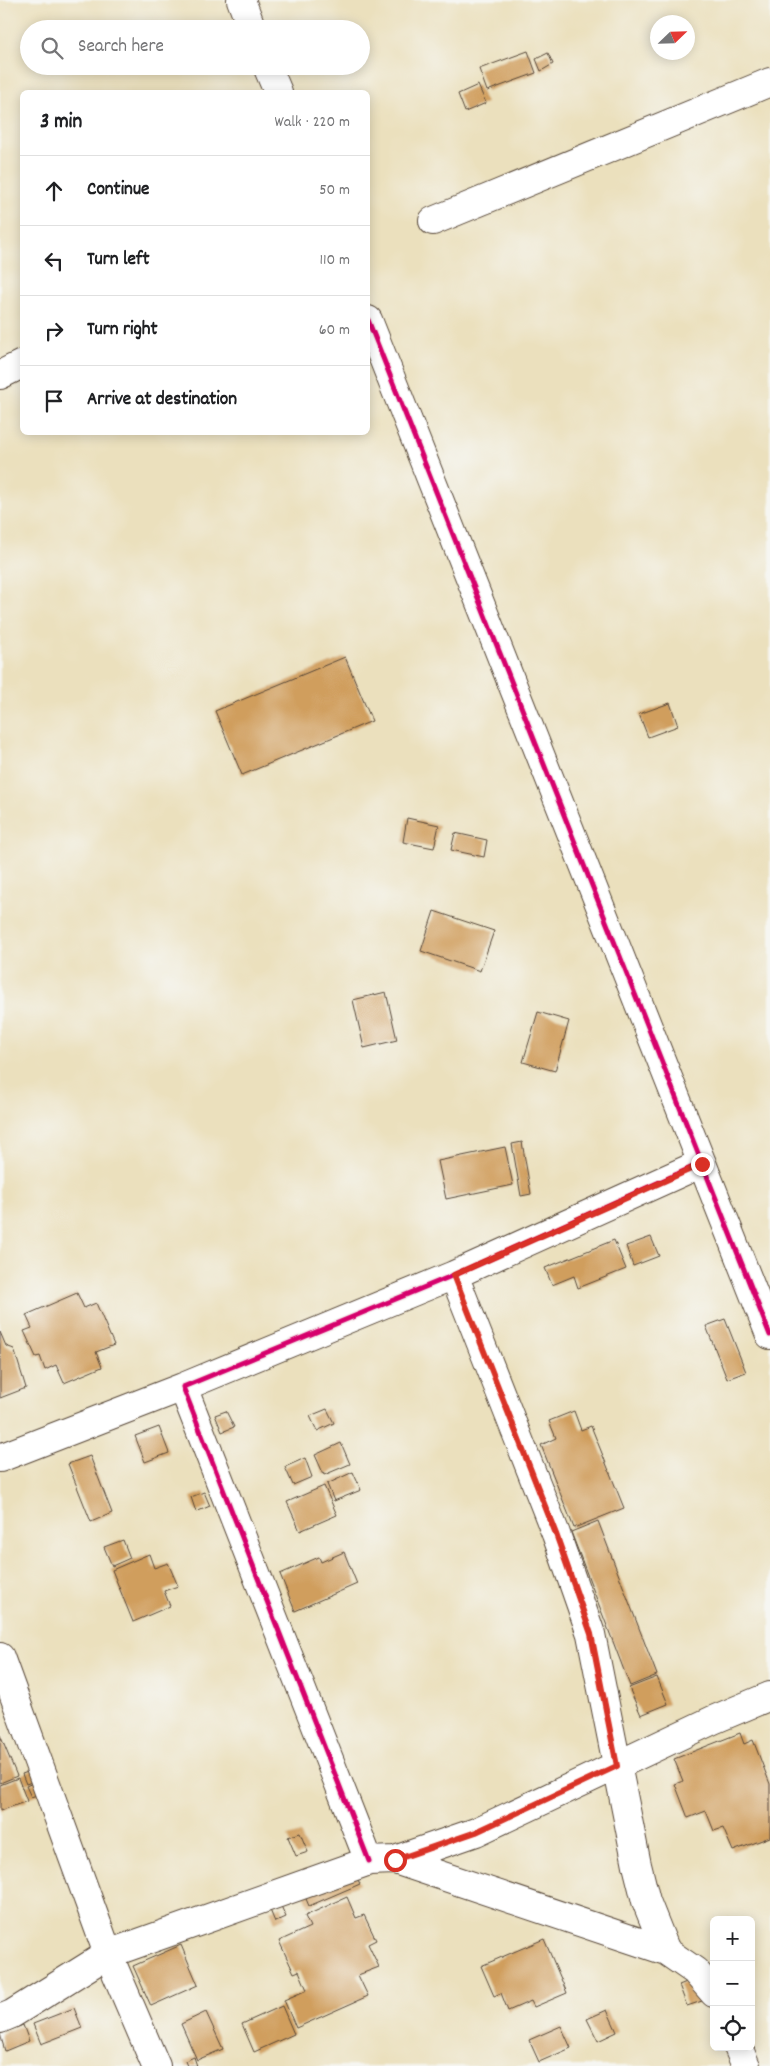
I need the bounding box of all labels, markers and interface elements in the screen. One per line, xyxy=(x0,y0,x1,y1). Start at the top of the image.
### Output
north arrow xyxy=(650,15,695,60)
search box xyxy=(20,20,370,75)
icon: search xyxy=(38,34,66,62)
text: Search here xyxy=(78,34,164,61)
text: 3 min xyxy=(40,108,82,138)
text: Walk · 220 m xyxy=(275,111,350,134)
icon: ahead xyxy=(40,177,68,205)
text: Continue xyxy=(87,177,149,204)
text: 50 m xyxy=(319,179,350,202)
icon: left xyxy=(40,247,68,275)
text: Turn left xyxy=(87,247,150,274)
text: 110 m xyxy=(320,249,350,272)
icon: right xyxy=(40,317,68,345)
text: Turn right xyxy=(87,317,158,344)
text: 60 m xyxy=(319,319,350,342)
icon: arrive xyxy=(40,387,68,415)
text: Arrive at destination xyxy=(87,387,237,414)
route end xyxy=(691,1153,714,1176)
route start xyxy=(384,1849,407,1872)
map controls xyxy=(710,1916,755,2051)
button: + xyxy=(710,1916,755,1961)
button: − xyxy=(710,1961,755,2006)
button: locate xyxy=(710,2006,755,2051)

